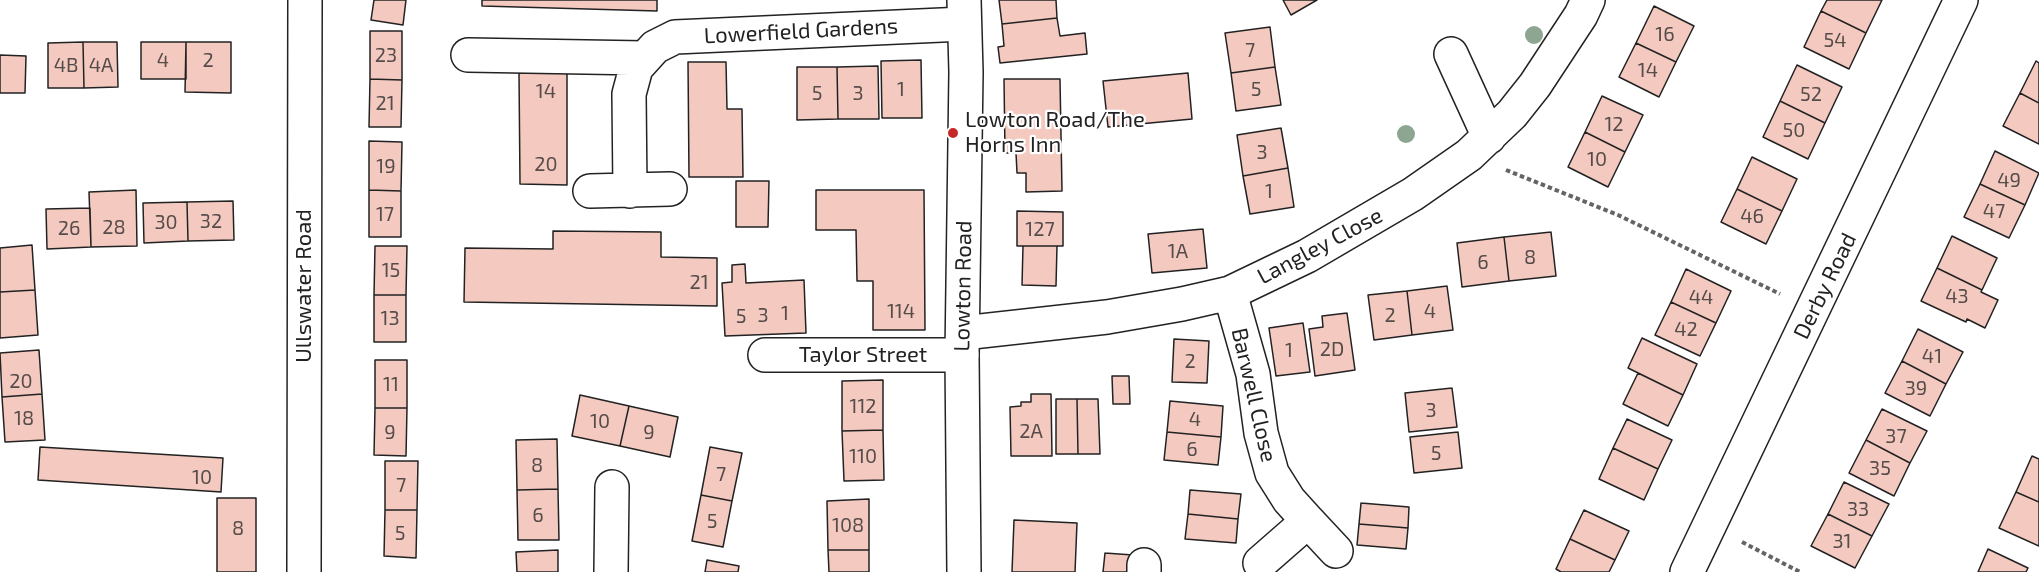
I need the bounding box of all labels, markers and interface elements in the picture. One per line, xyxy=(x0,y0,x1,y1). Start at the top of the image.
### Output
street label: Lowerfield Gardens xyxy=(703,13,899,49)
house number: 16 xyxy=(1655,22,1675,46)
house number: 54 xyxy=(1823,28,1847,52)
house number: 7 xyxy=(1245,38,1255,62)
house number: 23 xyxy=(375,43,397,67)
house number: 4 xyxy=(157,48,169,72)
house number: 2 xyxy=(202,48,214,72)
house number: 4B xyxy=(54,53,78,77)
house number: 4A xyxy=(89,53,113,77)
house number: 14 xyxy=(1638,58,1658,82)
house number: 1 xyxy=(897,77,905,101)
house number: 5 xyxy=(1251,77,1261,101)
house number: 14 xyxy=(536,79,556,103)
house number: 5 xyxy=(812,81,822,105)
house number: 3 xyxy=(852,81,864,105)
house number: 52 xyxy=(1800,82,1822,106)
house number: 21 xyxy=(375,91,395,115)
place label: Lowton Road/The Horns Inn xyxy=(965,107,1145,158)
house number: 12 xyxy=(1604,112,1624,136)
house number: 50 xyxy=(1783,118,1805,142)
marker: Lowton Road/The Horns Inn xyxy=(946,126,960,140)
house number: 3 xyxy=(1256,140,1268,164)
house number: 10 xyxy=(1587,147,1607,171)
house number: 20 xyxy=(534,152,558,176)
house number: 19 xyxy=(376,154,396,178)
house number: 49 xyxy=(1997,168,2021,192)
house number: 1 xyxy=(1265,179,1273,203)
house number: 47 xyxy=(1983,199,2005,223)
house number: 17 xyxy=(376,202,394,226)
street label: Langley Close xyxy=(1253,202,1387,290)
house number: 46 xyxy=(1740,204,1764,228)
house number: 32 xyxy=(200,209,222,233)
street label: Ullswater Road xyxy=(291,209,317,363)
house number: 30 xyxy=(154,210,178,234)
house number: 28 xyxy=(102,215,126,239)
house number: 26 xyxy=(58,216,80,240)
house number: 127 xyxy=(1025,217,1055,241)
street label: Lowton Road xyxy=(949,220,977,352)
street label: Derby Road xyxy=(1788,229,1862,343)
house number: 1A xyxy=(1168,239,1188,263)
house number: 8 xyxy=(1524,245,1536,269)
house number: 6 xyxy=(1477,250,1489,274)
house number: 15 xyxy=(382,258,400,282)
house number: 21 xyxy=(689,270,709,294)
house number: 43 xyxy=(1945,284,1969,308)
house number: 44 xyxy=(1689,285,1713,309)
house number: 114 xyxy=(887,299,915,323)
house number: 4 xyxy=(1424,299,1436,323)
house number: 1 xyxy=(781,301,789,325)
house number: 3 xyxy=(757,303,769,327)
house number: 2 xyxy=(1384,303,1396,327)
house number: 5 xyxy=(736,304,746,328)
house number: 13 xyxy=(380,306,400,330)
house number: 42 xyxy=(1674,317,1698,341)
street label: Barwell Close xyxy=(1226,325,1282,465)
house number: 2D xyxy=(1320,337,1344,361)
house number: 1 xyxy=(1285,338,1293,362)
street label: Taylor Street xyxy=(799,342,927,368)
house number: 41 xyxy=(1922,344,1942,368)
house number: 2 xyxy=(1184,349,1196,373)
house number: 20 xyxy=(9,369,33,393)
house number: 11 xyxy=(383,372,399,396)
house number: 39 xyxy=(1905,376,1927,400)
house number: 112 xyxy=(849,394,877,418)
house number: 3 xyxy=(1425,398,1437,422)
house number: 18 xyxy=(14,406,34,430)
house number: 4 xyxy=(1189,407,1201,431)
house number: 10 xyxy=(590,409,610,433)
house number: 2A xyxy=(1019,419,1043,443)
house number: 9 xyxy=(384,420,396,444)
house number: 9 xyxy=(643,420,655,444)
house number: 37 xyxy=(1885,424,1907,448)
house number: 6 xyxy=(1186,437,1198,461)
house number: 5 xyxy=(1431,441,1441,465)
house number: 110 xyxy=(849,444,877,468)
house number: 8 xyxy=(531,453,543,477)
house number: 35 xyxy=(1869,456,1891,480)
house number: 7 xyxy=(716,462,726,486)
house number: 10 xyxy=(192,465,212,489)
house number: 7 xyxy=(396,473,406,497)
house number: 33 xyxy=(1847,497,1869,521)
house number: 6 xyxy=(532,503,544,527)
house number: 5 xyxy=(707,509,717,533)
house number: 108 xyxy=(832,513,864,537)
house number: 8 xyxy=(232,516,244,540)
house number: 5 xyxy=(395,521,405,545)
house number: 31 xyxy=(1832,529,1852,553)

